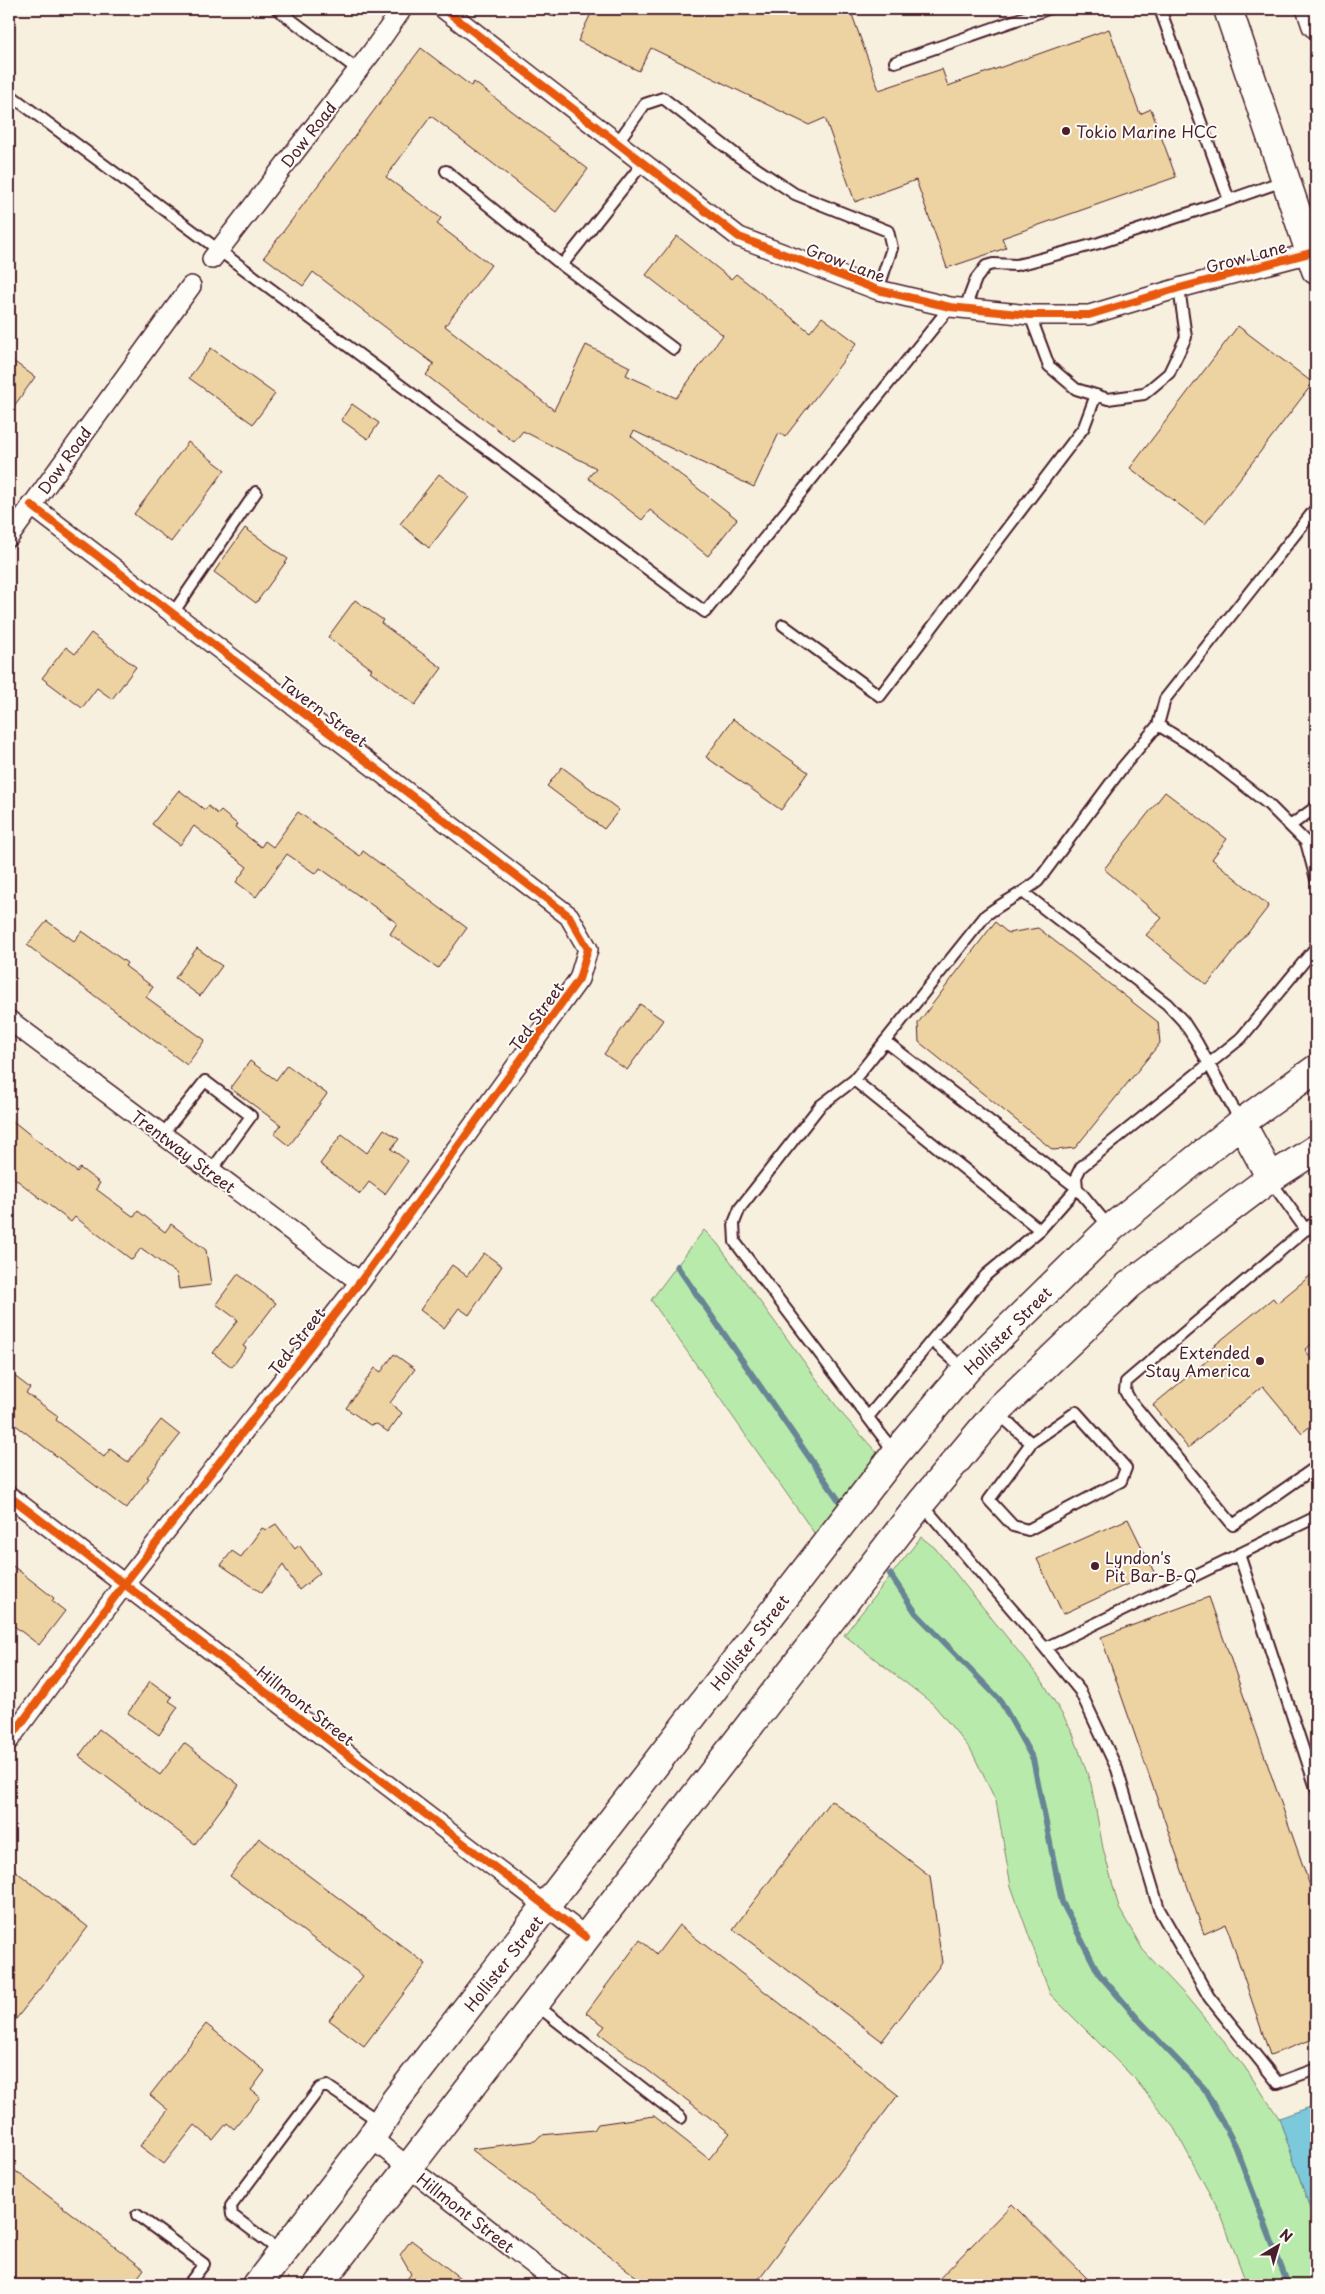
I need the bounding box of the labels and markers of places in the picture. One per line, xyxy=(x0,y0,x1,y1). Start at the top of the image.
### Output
place label: Tokio Marine HCC xyxy=(1076,119,1218,143)
marker: Tokio Marine HCC xyxy=(1060,125,1072,137)
place label: Extended Stay America xyxy=(1145,1340,1250,1382)
marker: Extended Stay America xyxy=(1254,1355,1266,1367)
place label: Lyndon's Pit Bar-B-Q xyxy=(1105,1545,1197,1587)
marker: Lyndon's Pit Bar-B-Q xyxy=(1089,1560,1101,1572)

